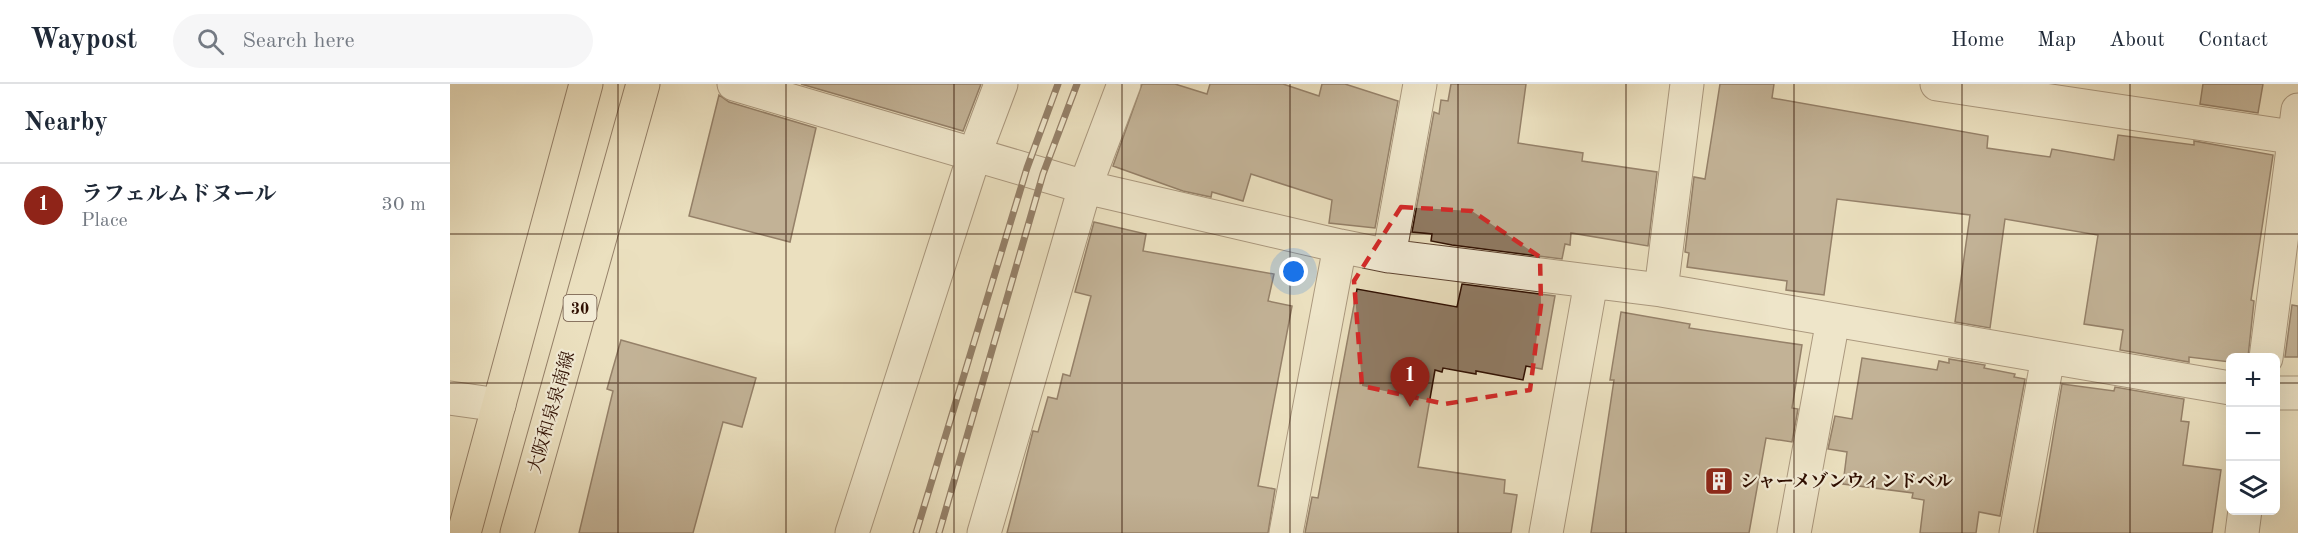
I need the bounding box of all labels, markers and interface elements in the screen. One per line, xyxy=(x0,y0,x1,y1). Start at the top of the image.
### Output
search box xyxy=(173,14,593,68)
icon: search xyxy=(194,25,227,58)
text: Waypost xyxy=(30,27,137,55)
text: Search here xyxy=(242,30,355,52)
text: Home xyxy=(1951,30,2004,51)
text: Map xyxy=(2037,30,2076,51)
text: About xyxy=(2109,30,2165,51)
text: Contact xyxy=(2198,30,2268,51)
text: Nearby xyxy=(24,110,108,136)
text: ラフェルムドヌール xyxy=(81,184,277,206)
text: 1 xyxy=(38,195,49,215)
text: 30 m xyxy=(381,195,426,215)
text: Place xyxy=(81,211,128,231)
your location xyxy=(1279,257,1308,286)
road number: 30 xyxy=(564,295,596,321)
street label: 大阪和泉泉南線 xyxy=(524,349,578,475)
map controls xyxy=(2226,353,2280,515)
button: + xyxy=(2226,353,2280,407)
pin: 1 xyxy=(1390,358,1430,407)
button: − xyxy=(2226,407,2280,461)
button: layers xyxy=(2226,461,2280,515)
building icon: シャーメゾンウィンドベル xyxy=(1703,465,1735,497)
place label: シャーメゾンウィンドベル xyxy=(1740,471,1953,491)

